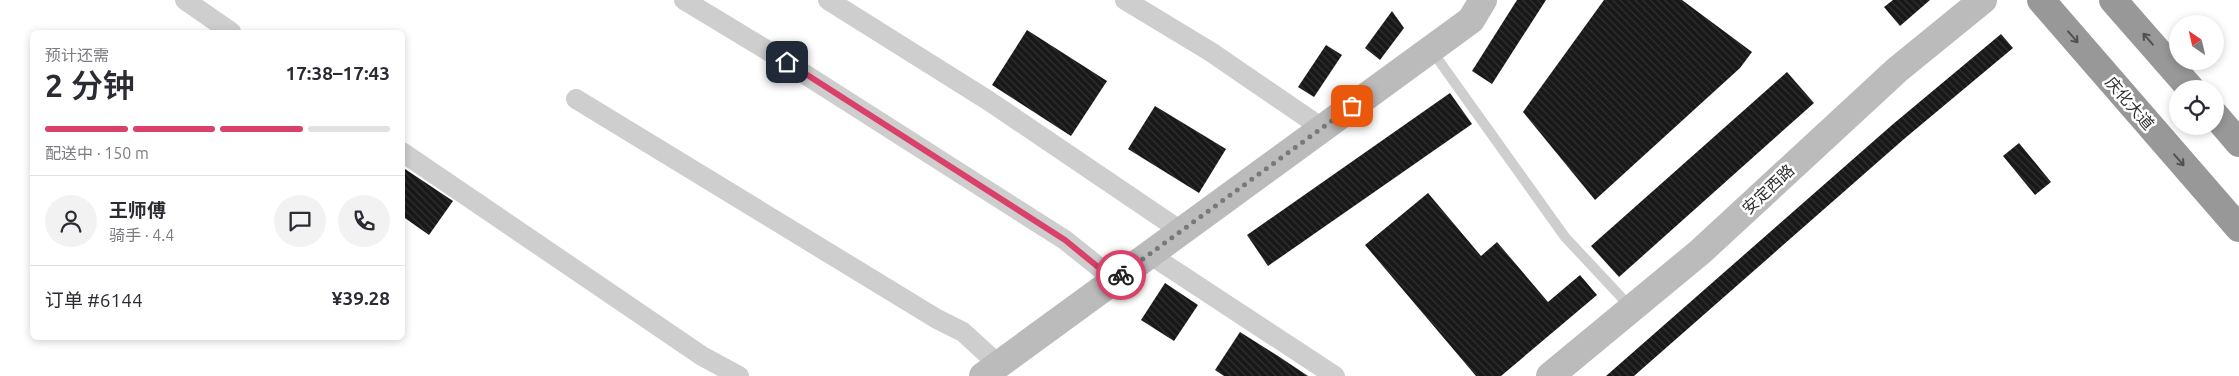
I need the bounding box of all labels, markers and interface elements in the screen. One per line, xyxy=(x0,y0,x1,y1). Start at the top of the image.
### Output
north arrow xyxy=(2169,15,2224,70)
map controls xyxy=(2169,15,2224,135)
one-way arrow xyxy=(2067,31,2078,44)
one-way arrow xyxy=(2142,33,2153,46)
pin xyxy=(766,41,808,83)
text: 预计还需 xyxy=(45,46,109,64)
icon: home xyxy=(773,48,801,76)
text: 17:38–17:43 xyxy=(285,62,390,84)
text: 2 分钟 xyxy=(45,67,135,103)
street label: 庆化大道 xyxy=(2102,73,2158,133)
button: locate xyxy=(2169,80,2224,135)
pin xyxy=(1331,85,1373,127)
icon: bag xyxy=(1338,92,1366,120)
text: 配送中 · 150 m xyxy=(45,144,149,162)
one-way arrow xyxy=(2174,153,2185,166)
street label: 安定西路 xyxy=(1738,161,1798,217)
button: person xyxy=(45,195,97,247)
button: chat xyxy=(274,195,326,247)
button: phone xyxy=(338,195,390,247)
text: 王师傅 xyxy=(109,199,166,221)
text: 骑手 · 4.4 xyxy=(109,226,174,244)
courier xyxy=(1096,250,1146,300)
icon: bike xyxy=(1107,261,1135,289)
text: ¥39.28 xyxy=(332,287,390,309)
text: 订单 #6144 xyxy=(45,289,143,311)

